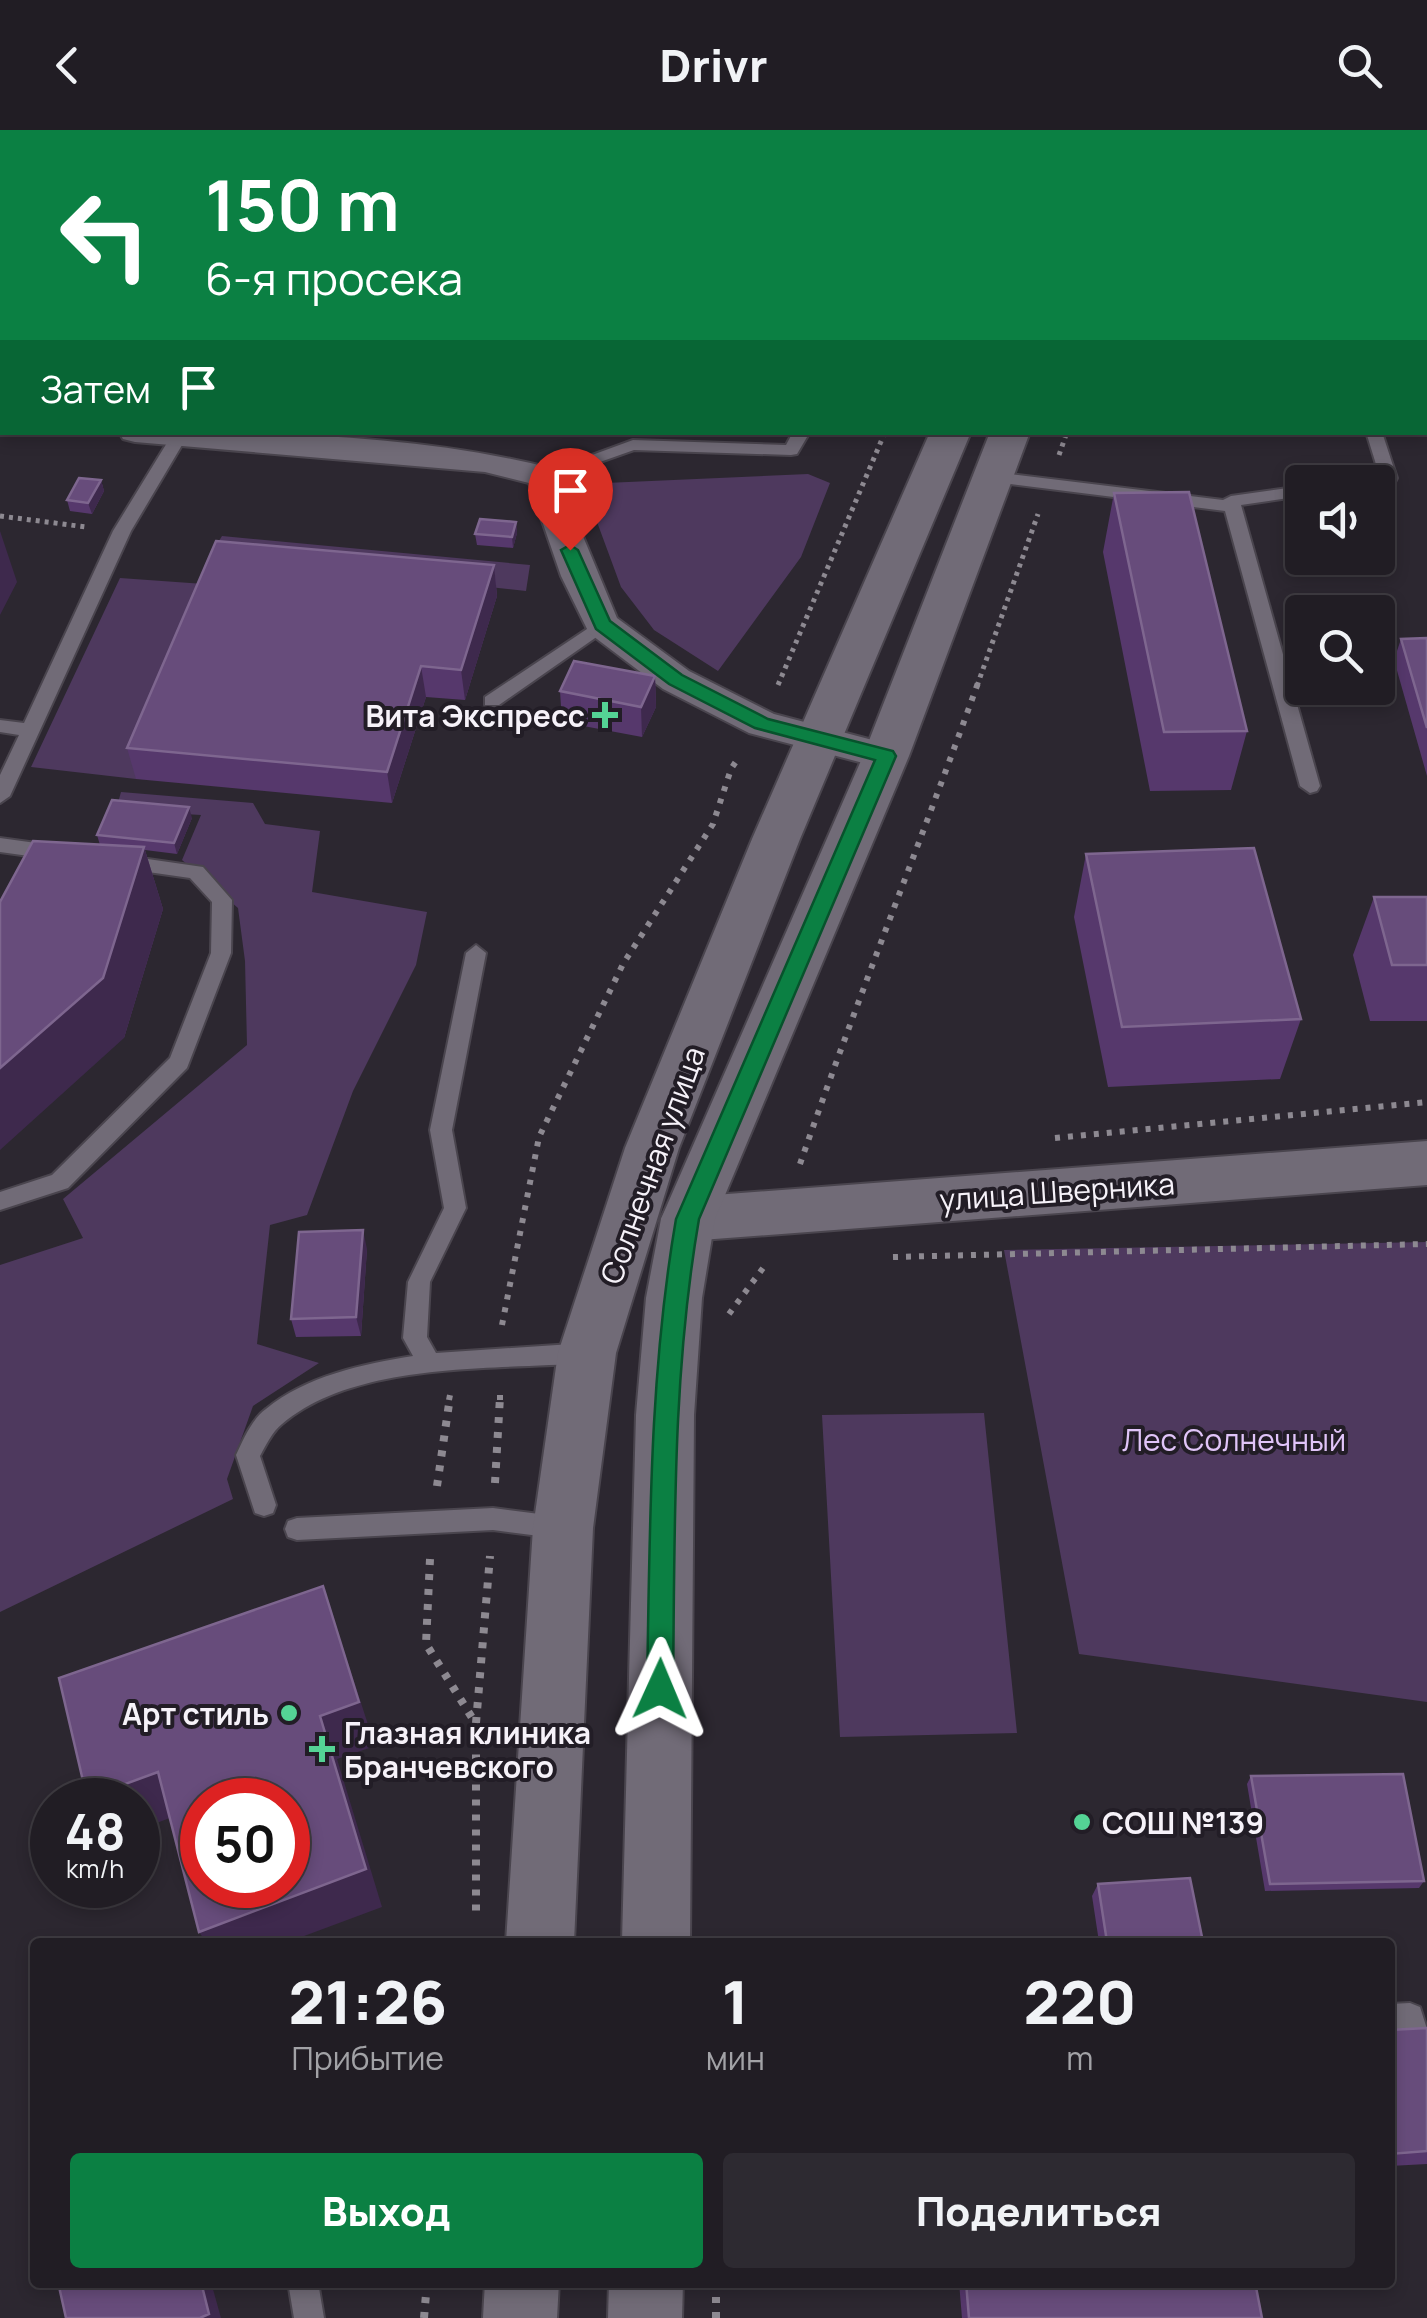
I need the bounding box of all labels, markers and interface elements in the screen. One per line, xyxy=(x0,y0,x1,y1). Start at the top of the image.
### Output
text: Drivr xyxy=(660,34,767,96)
icon: back xyxy=(40,38,95,93)
icon: search xyxy=(1332,38,1387,93)
text: 150 m xyxy=(205,156,400,252)
icon: left xyxy=(40,170,170,300)
text: 6-я просека xyxy=(205,247,463,309)
icon: arrive xyxy=(171,360,226,415)
text: Затем xyxy=(40,362,151,414)
pin xyxy=(528,448,613,551)
icon: arrive xyxy=(543,463,598,518)
map controls xyxy=(1285,465,1395,705)
button: sound xyxy=(1285,465,1395,575)
button: search xyxy=(1285,595,1395,705)
place label: Вита Экспресс xyxy=(365,695,585,736)
marker: Вита Экспресс xyxy=(594,704,616,726)
street label: Солнечная улица xyxy=(590,1041,714,1289)
street label: улица Шверника xyxy=(938,1162,1176,1220)
park label: Лес Солнечный xyxy=(1122,1419,1346,1460)
position arrow xyxy=(608,1637,712,1741)
place label: Арт стиль xyxy=(122,1693,269,1734)
marker: Арт стиль xyxy=(278,1702,300,1724)
place label: Глазная клиника Бранчевского xyxy=(344,1712,591,1787)
marker: Глазная клиника Бранчевского xyxy=(309,1736,335,1762)
speed limit sign: 50 xyxy=(180,1778,310,1908)
text: 48 xyxy=(64,1797,126,1865)
place label: СОШ №139 xyxy=(1102,1802,1264,1843)
marker: СОШ №139 xyxy=(1071,1811,1093,1833)
text: km/h xyxy=(66,1851,124,1886)
text: 21:26 xyxy=(289,1960,447,2042)
text: 1 xyxy=(722,1960,749,2042)
text: 220 xyxy=(1023,1960,1136,2042)
text: Прибытие xyxy=(292,2036,444,2080)
text: мин xyxy=(706,2036,765,2080)
text: m xyxy=(1066,2036,1093,2080)
button: Выход xyxy=(70,2153,703,2268)
button: Поделиться xyxy=(723,2153,1355,2268)

